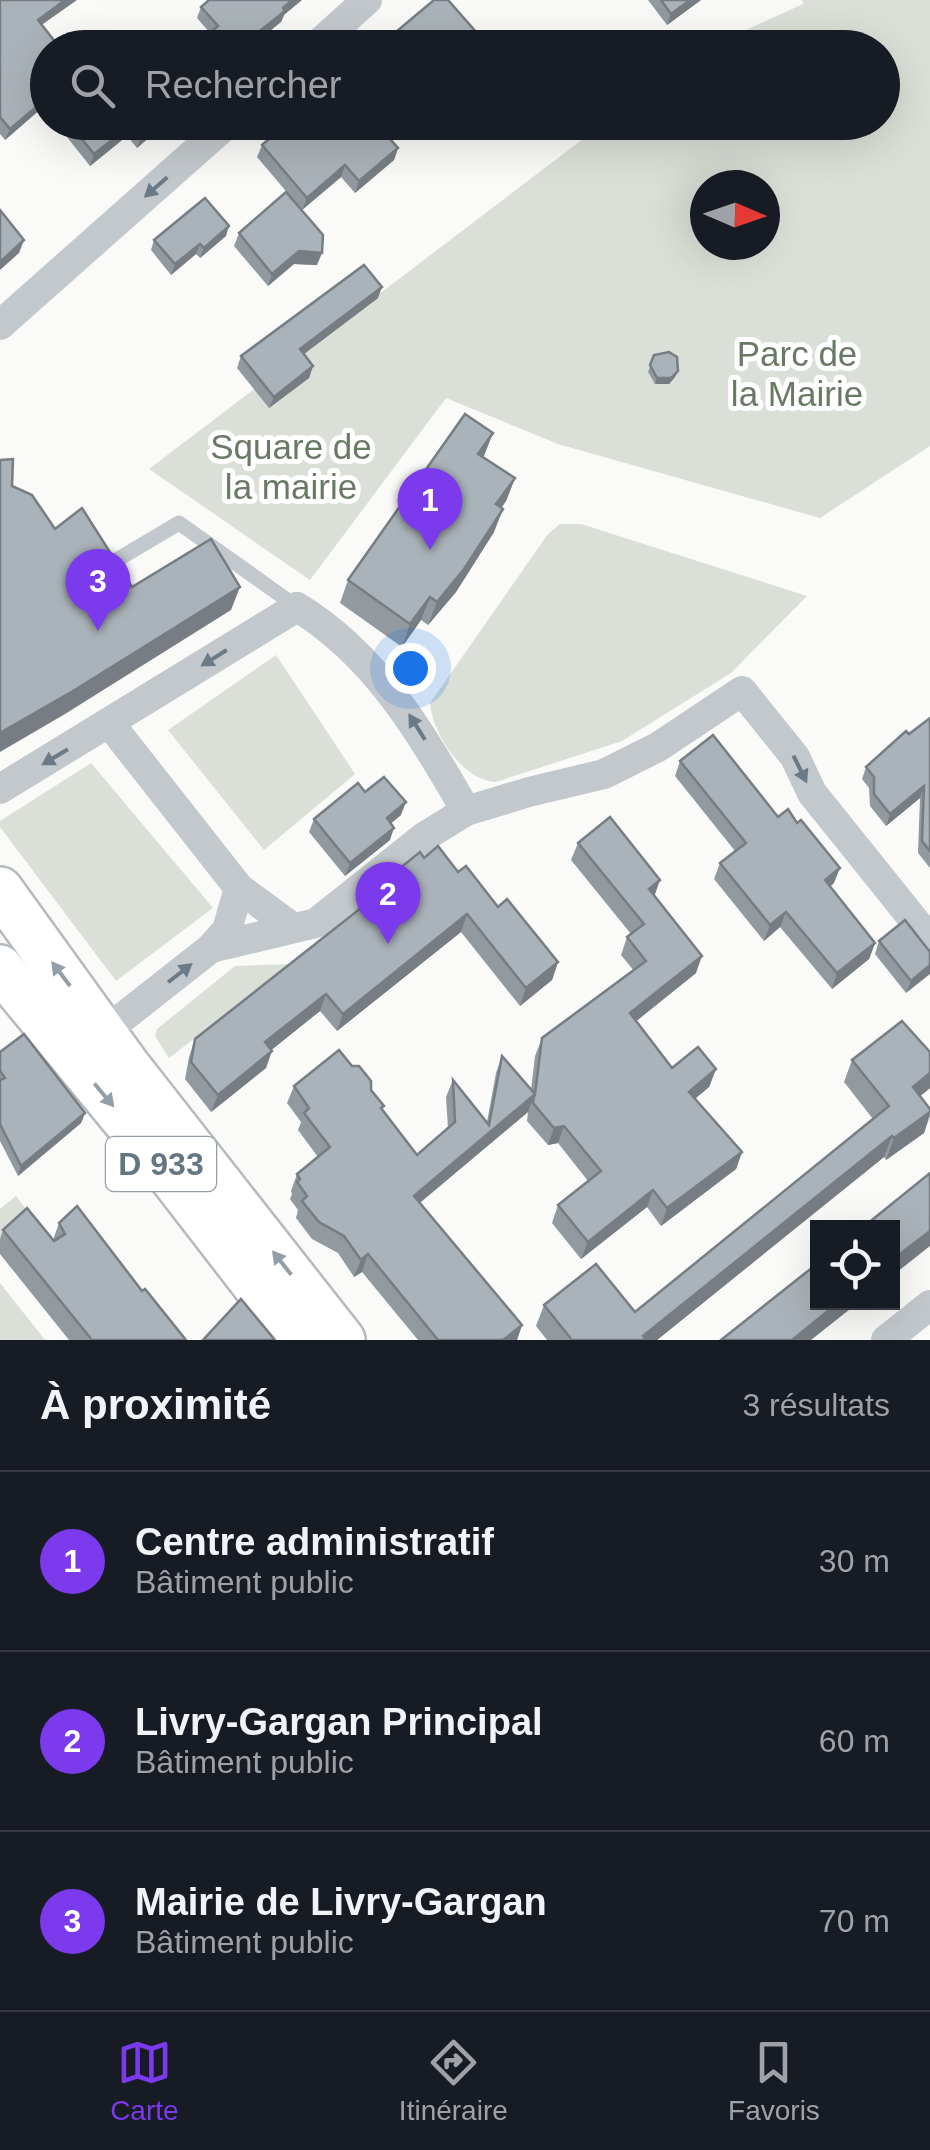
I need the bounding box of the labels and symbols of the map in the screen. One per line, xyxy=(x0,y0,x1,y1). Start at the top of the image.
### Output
north arrow xyxy=(690,170,780,260)
one-way arrow xyxy=(144,176,169,198)
park label: Parc de la Mairie xyxy=(731,334,863,413)
park label: Square de la mairie xyxy=(210,427,372,506)
pin: 1 xyxy=(398,468,462,550)
pin: 3 xyxy=(66,548,130,631)
your location xyxy=(385,643,436,694)
one-way arrow xyxy=(200,649,228,667)
one-way arrow xyxy=(408,713,426,741)
one-way arrow xyxy=(41,748,69,765)
one-way arrow xyxy=(792,754,809,783)
pin: 2 xyxy=(356,862,420,944)
one-way arrow xyxy=(51,961,71,987)
one-way arrow xyxy=(167,963,192,984)
one-way arrow xyxy=(93,1082,114,1107)
road number: D 933 xyxy=(106,1137,216,1191)
one-way arrow xyxy=(272,1250,293,1276)

